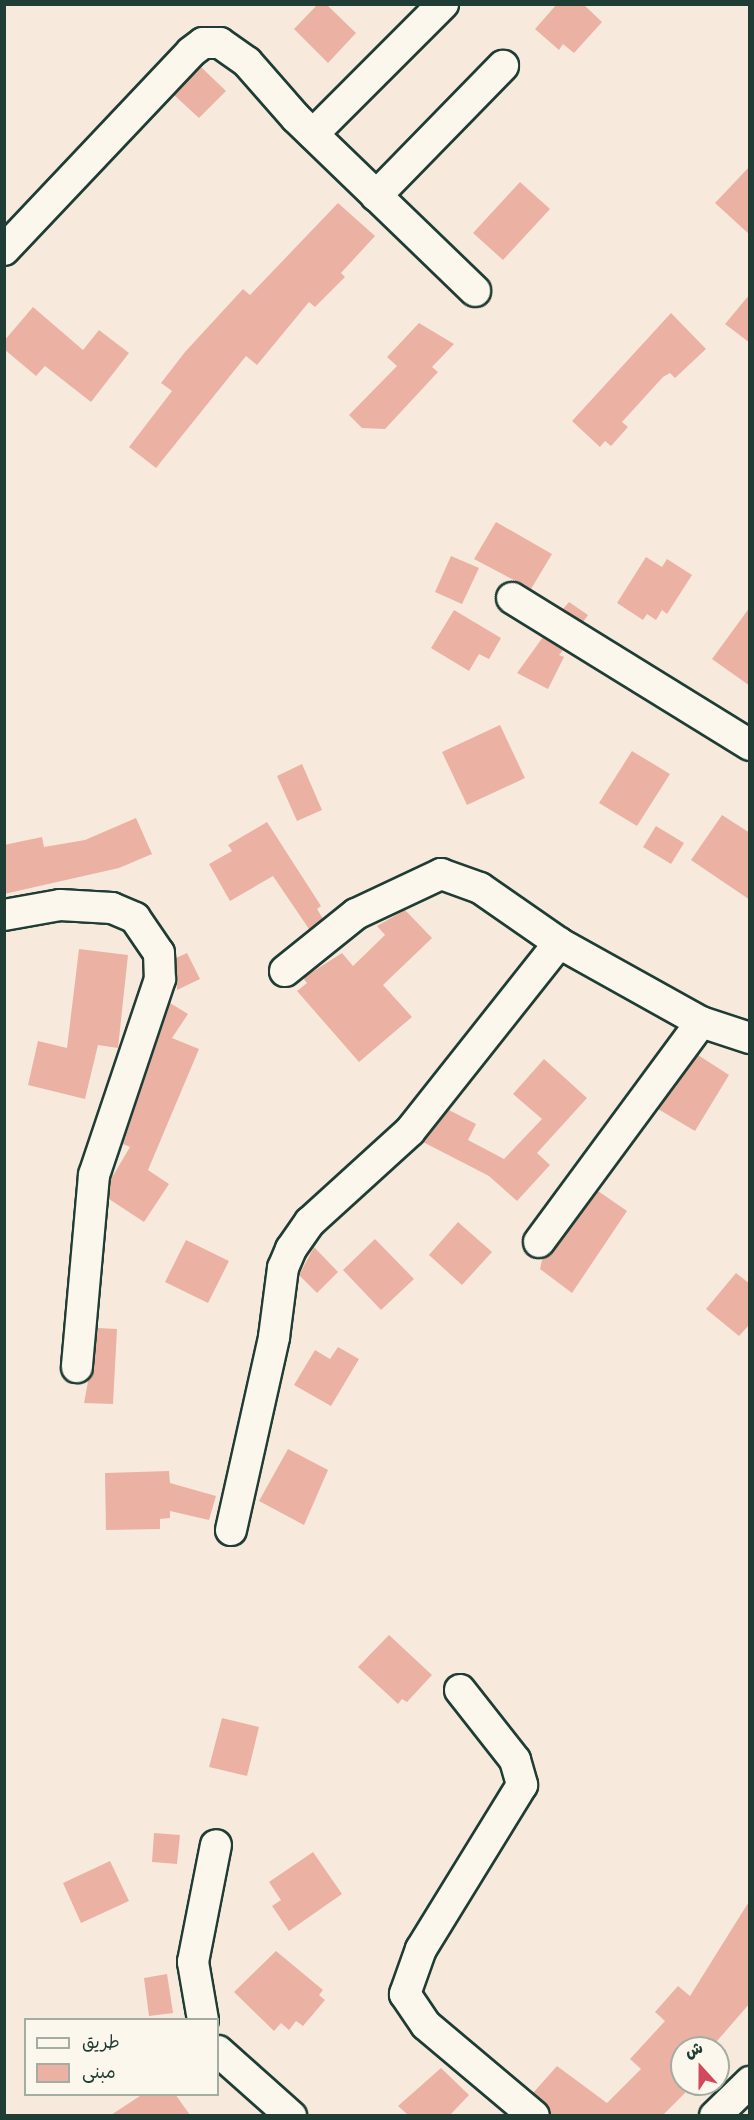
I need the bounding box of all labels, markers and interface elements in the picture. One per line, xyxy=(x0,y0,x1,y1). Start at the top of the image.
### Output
legend xyxy=(24,2018,219,2096)
text: طريق xyxy=(82,2031,120,2057)
north arrow xyxy=(670,2036,730,2096)
text: ش xyxy=(682,2037,707,2065)
text: مبنى xyxy=(82,2061,116,2087)

